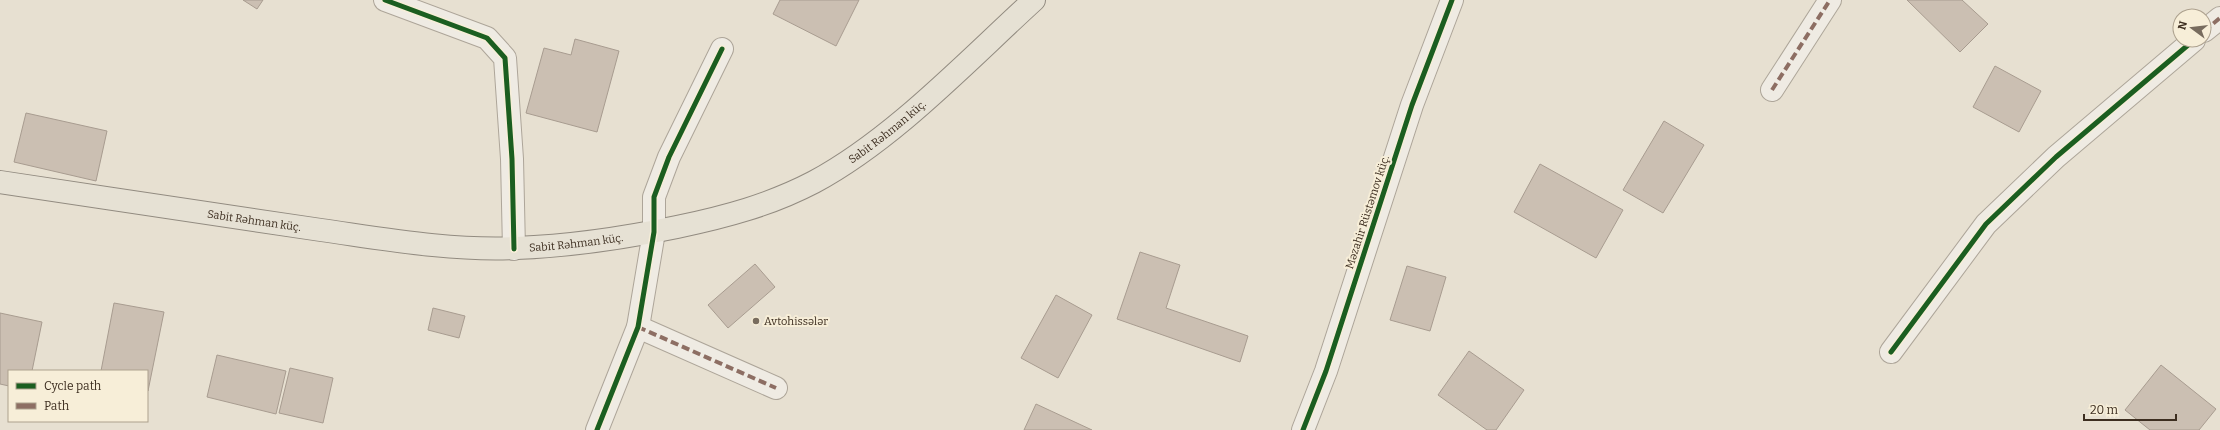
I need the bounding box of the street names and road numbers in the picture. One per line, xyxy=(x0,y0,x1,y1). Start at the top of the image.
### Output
street label: Sabit Rəhman küç. xyxy=(846,97,929,166)
street label: Məzahir Rüstəmov küç. xyxy=(1343,154,1392,271)
street label: Sabit Rəhman küç. xyxy=(206,208,302,234)
street label: Sabit Rəhman küç. xyxy=(529,231,624,254)

